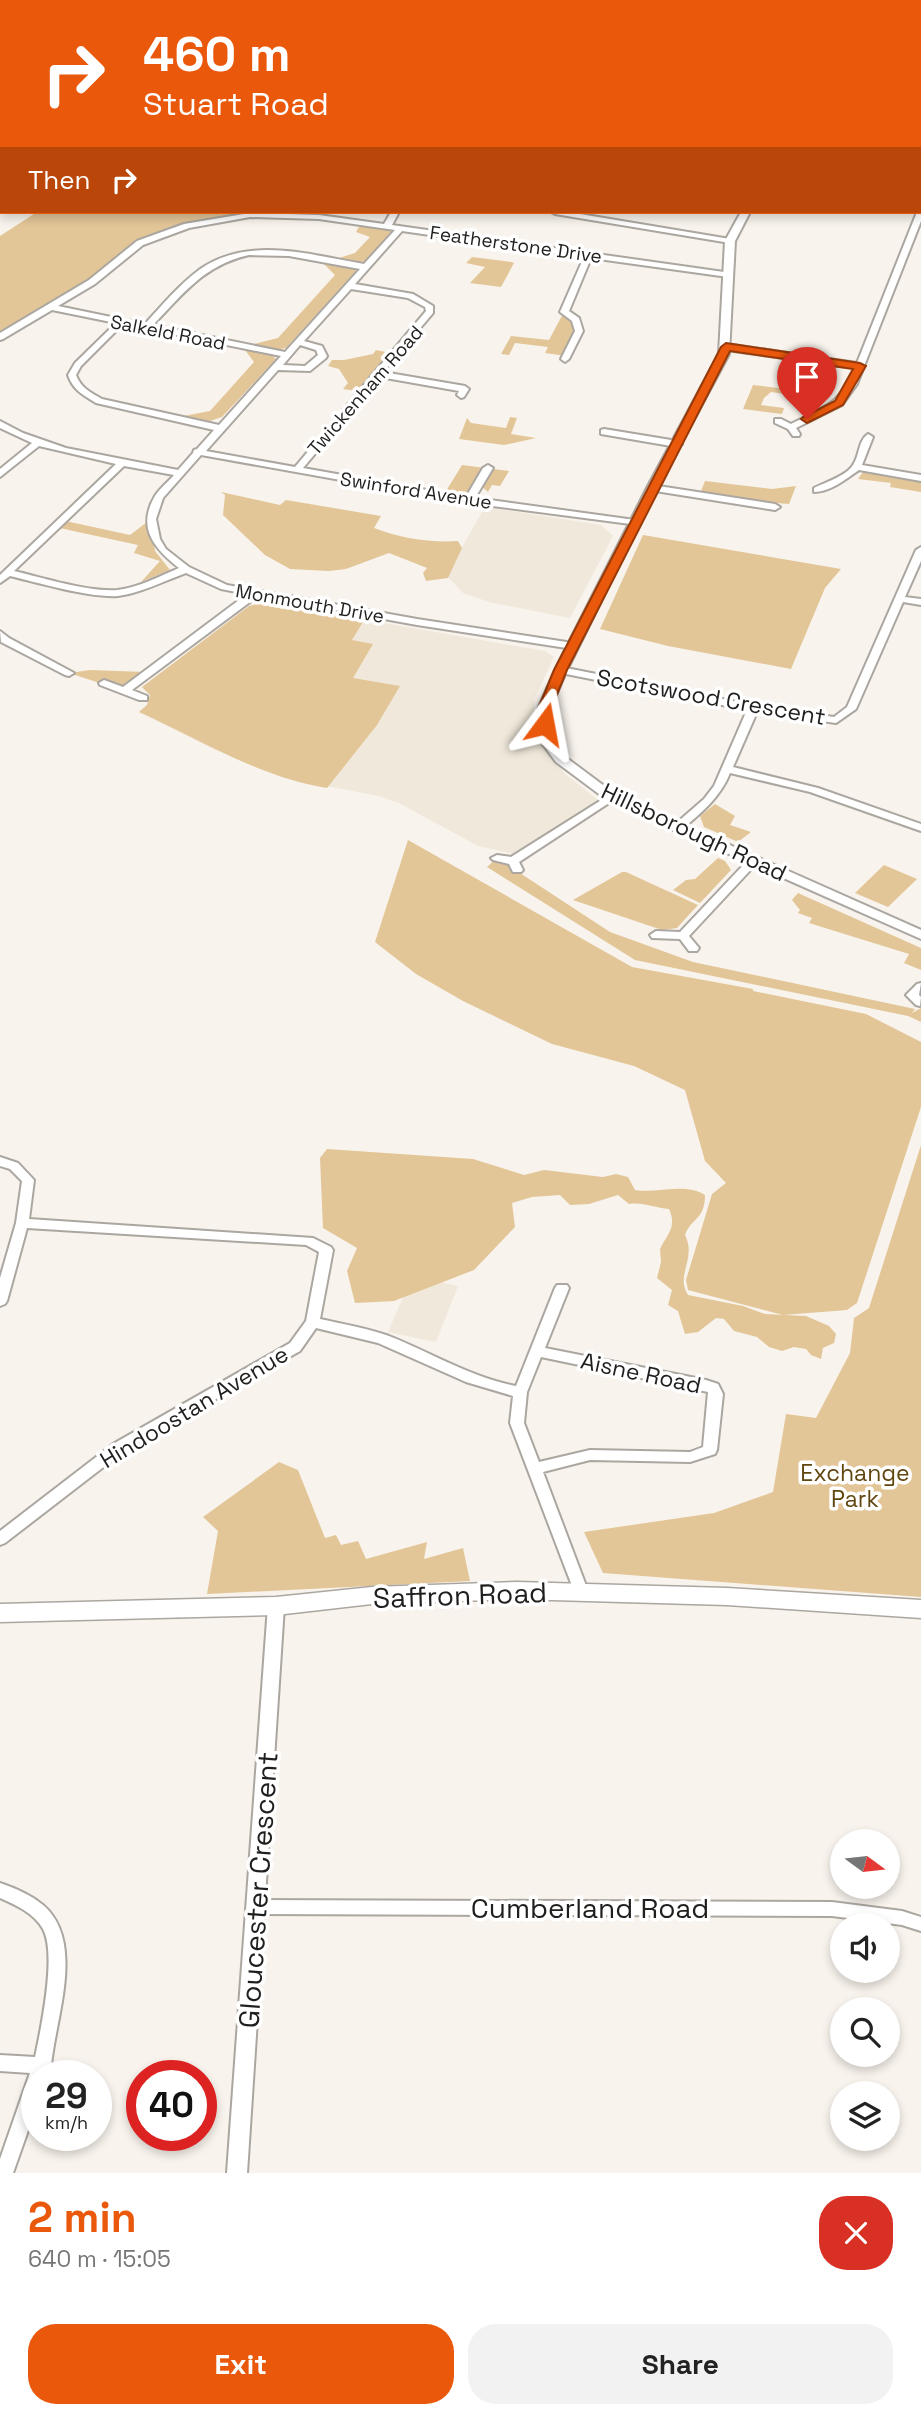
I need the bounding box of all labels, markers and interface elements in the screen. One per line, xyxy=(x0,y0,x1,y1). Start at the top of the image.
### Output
text: 460 m xyxy=(143,23,291,85)
icon: right xyxy=(28,28,119,119)
text: Stuart Road xyxy=(143,84,329,124)
icon: right xyxy=(105,161,143,199)
text: Then xyxy=(28,163,91,197)
street label: Featherstone Drive xyxy=(428,220,604,269)
street label: Salkeld Road xyxy=(108,309,228,356)
street label: Twickenham Road xyxy=(302,320,429,460)
pin xyxy=(777,347,837,419)
icon: arrive xyxy=(788,358,826,396)
street label: Swinford Avenue xyxy=(338,466,494,515)
street label: Monmouth Drive xyxy=(234,578,386,629)
street label: Scotswood Crescent xyxy=(594,662,828,732)
position arrow xyxy=(508,687,582,761)
street label: Hillsborough Road xyxy=(597,776,791,888)
street label: Hindoostan Avenue xyxy=(94,1339,294,1475)
street label: Aisne Road xyxy=(578,1346,704,1400)
park label: Exchange Park xyxy=(800,1458,910,1514)
street label: Saffron Road xyxy=(372,1574,548,1616)
street label: Gloucester Crescent xyxy=(230,1751,286,2029)
north arrow xyxy=(830,1829,900,1899)
map controls xyxy=(830,1829,900,2151)
street label: Cumberland Road xyxy=(471,1890,709,1926)
button: sound xyxy=(830,1913,900,1983)
button: search xyxy=(830,1997,900,2067)
speed limit sign: 40 xyxy=(126,2060,217,2151)
text: 29 xyxy=(45,2074,88,2118)
button: layers xyxy=(830,2081,900,2151)
text: km/h xyxy=(45,2111,88,2134)
text: 2 min xyxy=(28,2191,137,2244)
button: close xyxy=(819,2196,893,2270)
text: 640 m · 15:05 xyxy=(28,2244,171,2274)
button: Exit xyxy=(28,2324,454,2404)
button: Share xyxy=(468,2324,893,2404)

